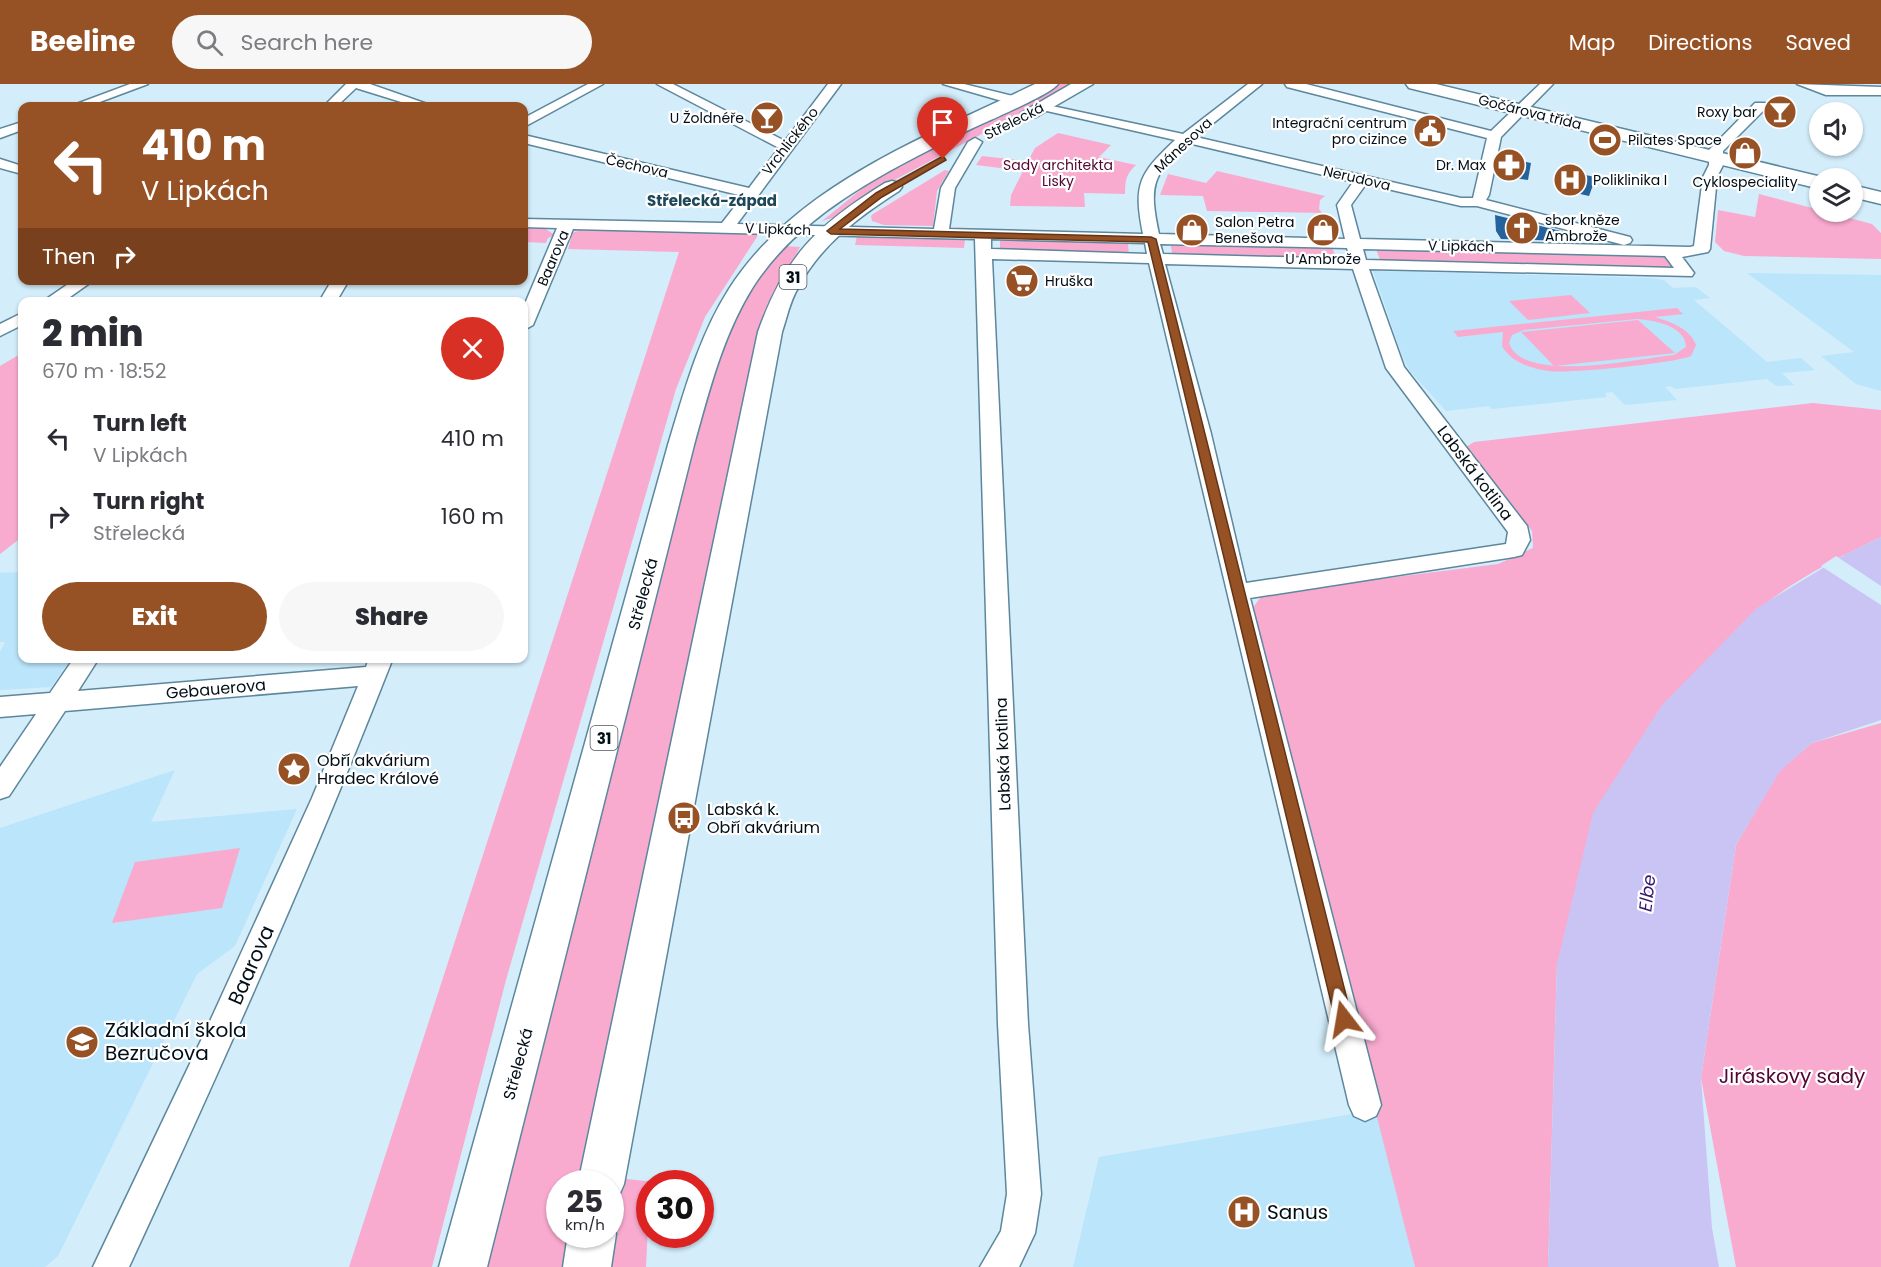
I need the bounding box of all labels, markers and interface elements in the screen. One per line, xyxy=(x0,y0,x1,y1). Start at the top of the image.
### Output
search box xyxy=(172,15,592,69)
text: Beeline xyxy=(30,22,136,61)
icon: search xyxy=(193,26,226,59)
text: Search here xyxy=(241,27,373,58)
text: Map xyxy=(1569,28,1615,57)
text: Directions xyxy=(1648,28,1752,57)
text: Saved xyxy=(1785,28,1851,57)
street label: Gočárova třída xyxy=(1476,90,1584,134)
bar icon: Roxy bar xyxy=(1762,94,1798,130)
pin xyxy=(917,97,968,159)
street label: Střelecká xyxy=(981,97,1047,145)
bar icon: U Žoldnéře xyxy=(749,100,785,136)
place label: Roxy bar xyxy=(1697,102,1757,122)
map controls xyxy=(1809,102,1863,222)
button: sound xyxy=(1809,102,1863,156)
street label: Vrchlického xyxy=(757,103,823,179)
icon: arrive xyxy=(926,106,959,139)
place label: U Žoldnéře xyxy=(670,108,744,128)
street label: Mánesova xyxy=(1150,113,1216,177)
place label: Integrační centrum pro cizince xyxy=(1272,113,1407,149)
public building icon: Integrační centrum pro cizince xyxy=(1412,113,1448,149)
text: 410 m xyxy=(141,116,266,175)
sports icon: Pilates Space xyxy=(1587,122,1623,158)
icon: left xyxy=(42,126,120,204)
place label: Pilates Space xyxy=(1628,130,1722,150)
shop icon: Cyklospeciality xyxy=(1727,135,1763,171)
pharmacy icon: Dr. Max xyxy=(1491,147,1527,183)
street label: Čechova xyxy=(604,149,670,183)
park label: Sady architekta Lisky xyxy=(1003,155,1113,191)
place label: Dr. Max xyxy=(1436,155,1486,175)
street label: Nerudova xyxy=(1321,161,1393,195)
hospital icon: Poliklinika I xyxy=(1552,162,1588,198)
button: layers xyxy=(1809,168,1863,222)
place label: Poliklinika I xyxy=(1593,170,1667,190)
text: V Lipkách xyxy=(141,172,269,209)
place label: Cyklospeciality xyxy=(1692,172,1798,192)
district label: Střelecká-západ xyxy=(647,190,777,211)
church icon: sbor kněze Ambrože xyxy=(1504,210,1540,246)
place label: sbor kněze Ambrože xyxy=(1545,210,1620,246)
shop icon: Salon Petra Benešova xyxy=(1174,212,1210,248)
place label: Salon Petra Benešova xyxy=(1215,212,1294,248)
shop icon: U Ambrože xyxy=(1305,212,1341,248)
street label: V Lipkách xyxy=(745,218,811,240)
street label: Baarova xyxy=(532,227,574,289)
street label: V Lipkách xyxy=(1428,235,1494,257)
icon: right xyxy=(108,240,141,273)
text: Then xyxy=(42,241,96,272)
place label: U Ambrože xyxy=(1285,249,1361,269)
supermarket icon: Hruška xyxy=(1004,263,1040,299)
road number: 31 xyxy=(780,265,806,289)
place label: Hruška xyxy=(1045,271,1093,291)
text: 2 min xyxy=(42,308,144,359)
button: close xyxy=(441,317,504,380)
text: 670 m · 18:52 xyxy=(42,357,166,385)
text: Turn left xyxy=(93,408,187,439)
street label: Labská kotlina xyxy=(1432,421,1518,525)
icon: left xyxy=(42,422,75,455)
text: 410 m xyxy=(441,423,504,454)
text: V Lipkách xyxy=(93,441,188,469)
text: Turn right xyxy=(93,486,204,517)
icon: right xyxy=(42,500,75,533)
text: 160 m xyxy=(441,501,504,532)
text: Střelecká xyxy=(93,519,185,547)
street label: Střelecká xyxy=(622,555,664,633)
button: Exit xyxy=(42,582,267,651)
button: Share xyxy=(279,582,504,651)
street label: Gebauerova xyxy=(165,673,267,705)
street label: Labská kotlina xyxy=(990,697,1016,811)
road number: 31 xyxy=(590,726,618,750)
place label: Obří akvárium Hradec Králové xyxy=(317,749,439,790)
place icon: Obří akvárium Hradec Králové xyxy=(276,751,312,787)
place label: Labská k. Obří akvárium xyxy=(707,798,820,839)
bus stop icon: Labská k. Obří akvárium xyxy=(666,800,702,836)
water label: Elbe xyxy=(1632,873,1662,913)
street label: Baarova xyxy=(221,921,281,1009)
position arrow xyxy=(1312,987,1376,1051)
place label: Základní škola Bezručova xyxy=(105,1016,247,1067)
school or university icon: Základní škola Bezručova xyxy=(64,1024,100,1060)
street label: Střelecká xyxy=(497,1025,539,1103)
park label: Jiráskovy sady xyxy=(1719,1062,1865,1090)
speed limit sign: 30 xyxy=(636,1170,714,1248)
text: 25 xyxy=(567,1180,603,1223)
hospital icon: Sanus xyxy=(1226,1194,1262,1230)
place label: Sanus xyxy=(1267,1198,1328,1226)
text: km/h xyxy=(565,1214,605,1235)

